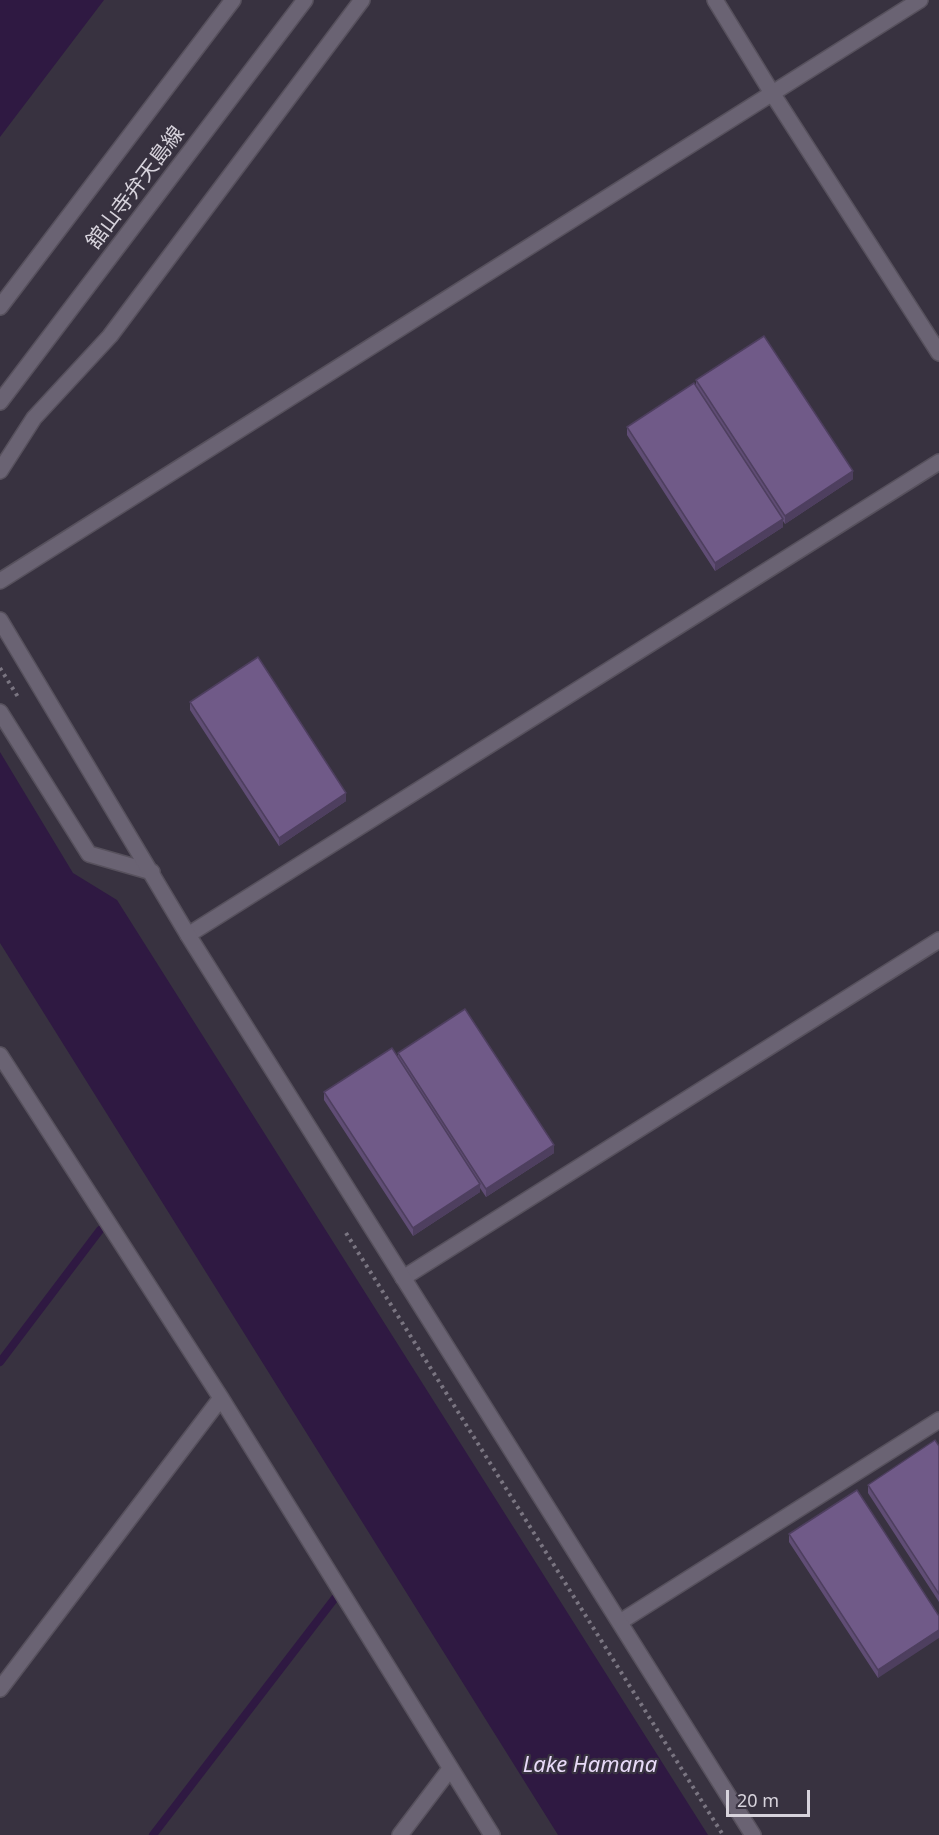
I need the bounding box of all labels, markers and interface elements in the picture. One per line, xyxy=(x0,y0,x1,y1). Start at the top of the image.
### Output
street label: 舘山寺弁天島線 xyxy=(82,122,190,254)
water label: Lake Hamana xyxy=(523,1753,657,1779)
scale bar xyxy=(729,1778,813,1816)
text: 20 m xyxy=(737,1788,779,1812)

